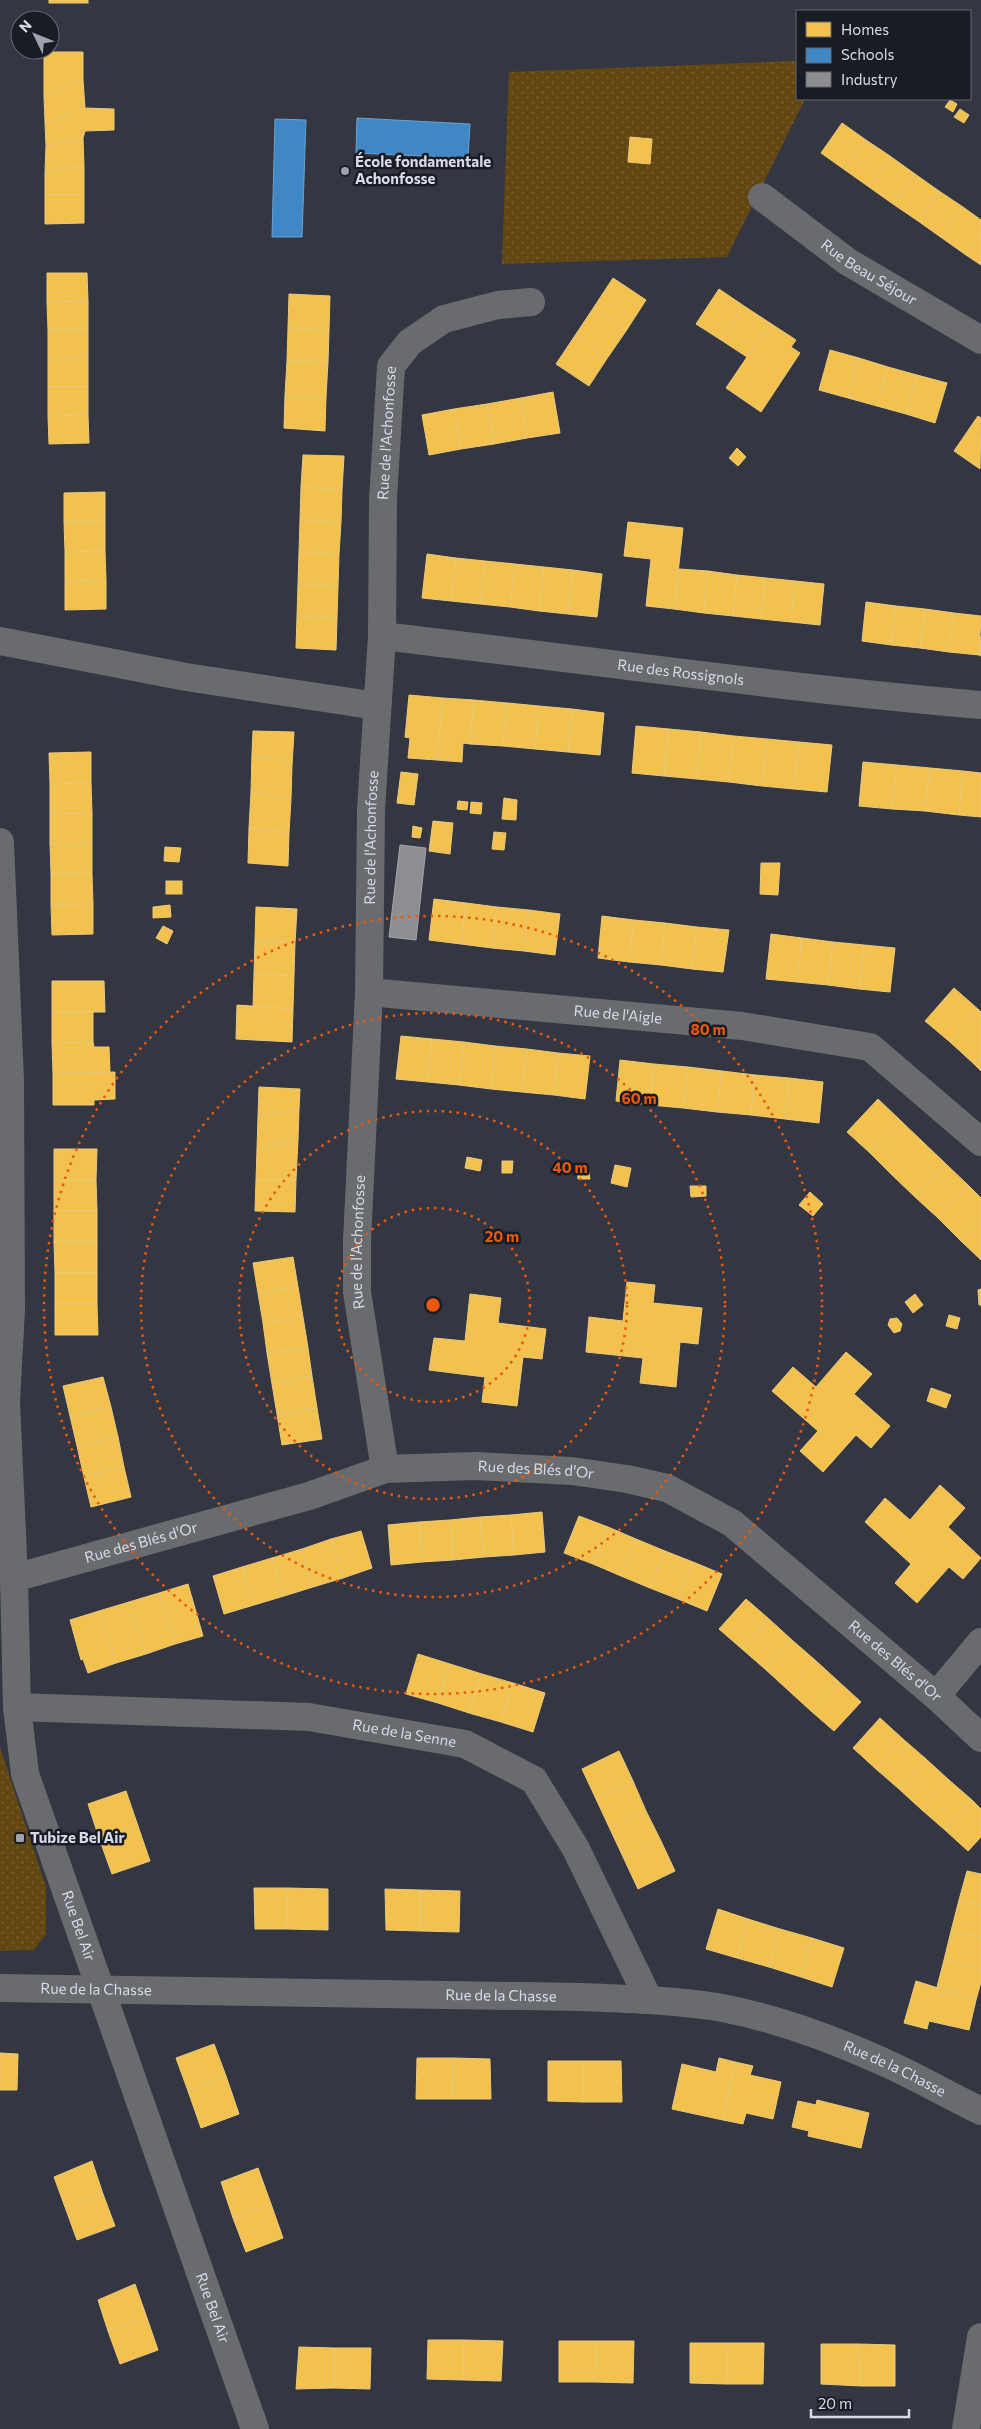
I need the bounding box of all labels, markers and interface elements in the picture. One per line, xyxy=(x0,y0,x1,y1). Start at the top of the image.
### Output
north arrow xyxy=(10,10,60,60)
legend xyxy=(796,10,971,100)
text: N xyxy=(15,16,35,35)
text: Homes xyxy=(841,20,889,38)
text: Schools xyxy=(841,45,895,63)
text: Industry xyxy=(841,70,898,88)
place label: École fondamentale Achonfosse xyxy=(355,152,491,187)
marker: École fondamentale Achonfosse xyxy=(339,165,351,177)
street label: Rue Beau Séjour xyxy=(818,235,920,308)
street label: Rue de l'Achonfosse xyxy=(373,365,399,500)
street label: Rue des Rossignols xyxy=(616,655,745,688)
street label: Rue de l'Achonfosse xyxy=(360,770,381,905)
street label: Rue de l'Aigle xyxy=(573,1001,663,1027)
text: 80 m xyxy=(690,1020,726,1038)
text: 60 m xyxy=(621,1089,657,1107)
text: 40 m xyxy=(552,1158,588,1176)
street label: Rue de l'Achonfosse xyxy=(347,1175,368,1311)
text: 20 m xyxy=(485,1227,519,1245)
centre of rings xyxy=(424,1296,442,1314)
street label: Rue des Blés d'Or xyxy=(477,1456,595,1482)
street label: Rue des Blés d'Or xyxy=(82,1517,199,1566)
street label: Rue des Blés d'Or xyxy=(845,1616,946,1705)
street label: Rue de la Senne xyxy=(351,1715,458,1750)
place label: Tubize Bel Air xyxy=(30,1828,125,1846)
marker: Tubize Bel Air xyxy=(14,1832,26,1844)
street label: Rue Bel Air xyxy=(59,1888,100,1963)
street label: Rue de la Chasse xyxy=(40,1979,152,1998)
street label: Rue de la Chasse xyxy=(445,1985,557,2005)
street label: Rue de la Chasse xyxy=(841,2036,949,2100)
street label: Rue Bel Air xyxy=(193,2270,234,2345)
scale bar xyxy=(811,2386,908,2418)
text: 20 m xyxy=(818,2394,852,2412)

